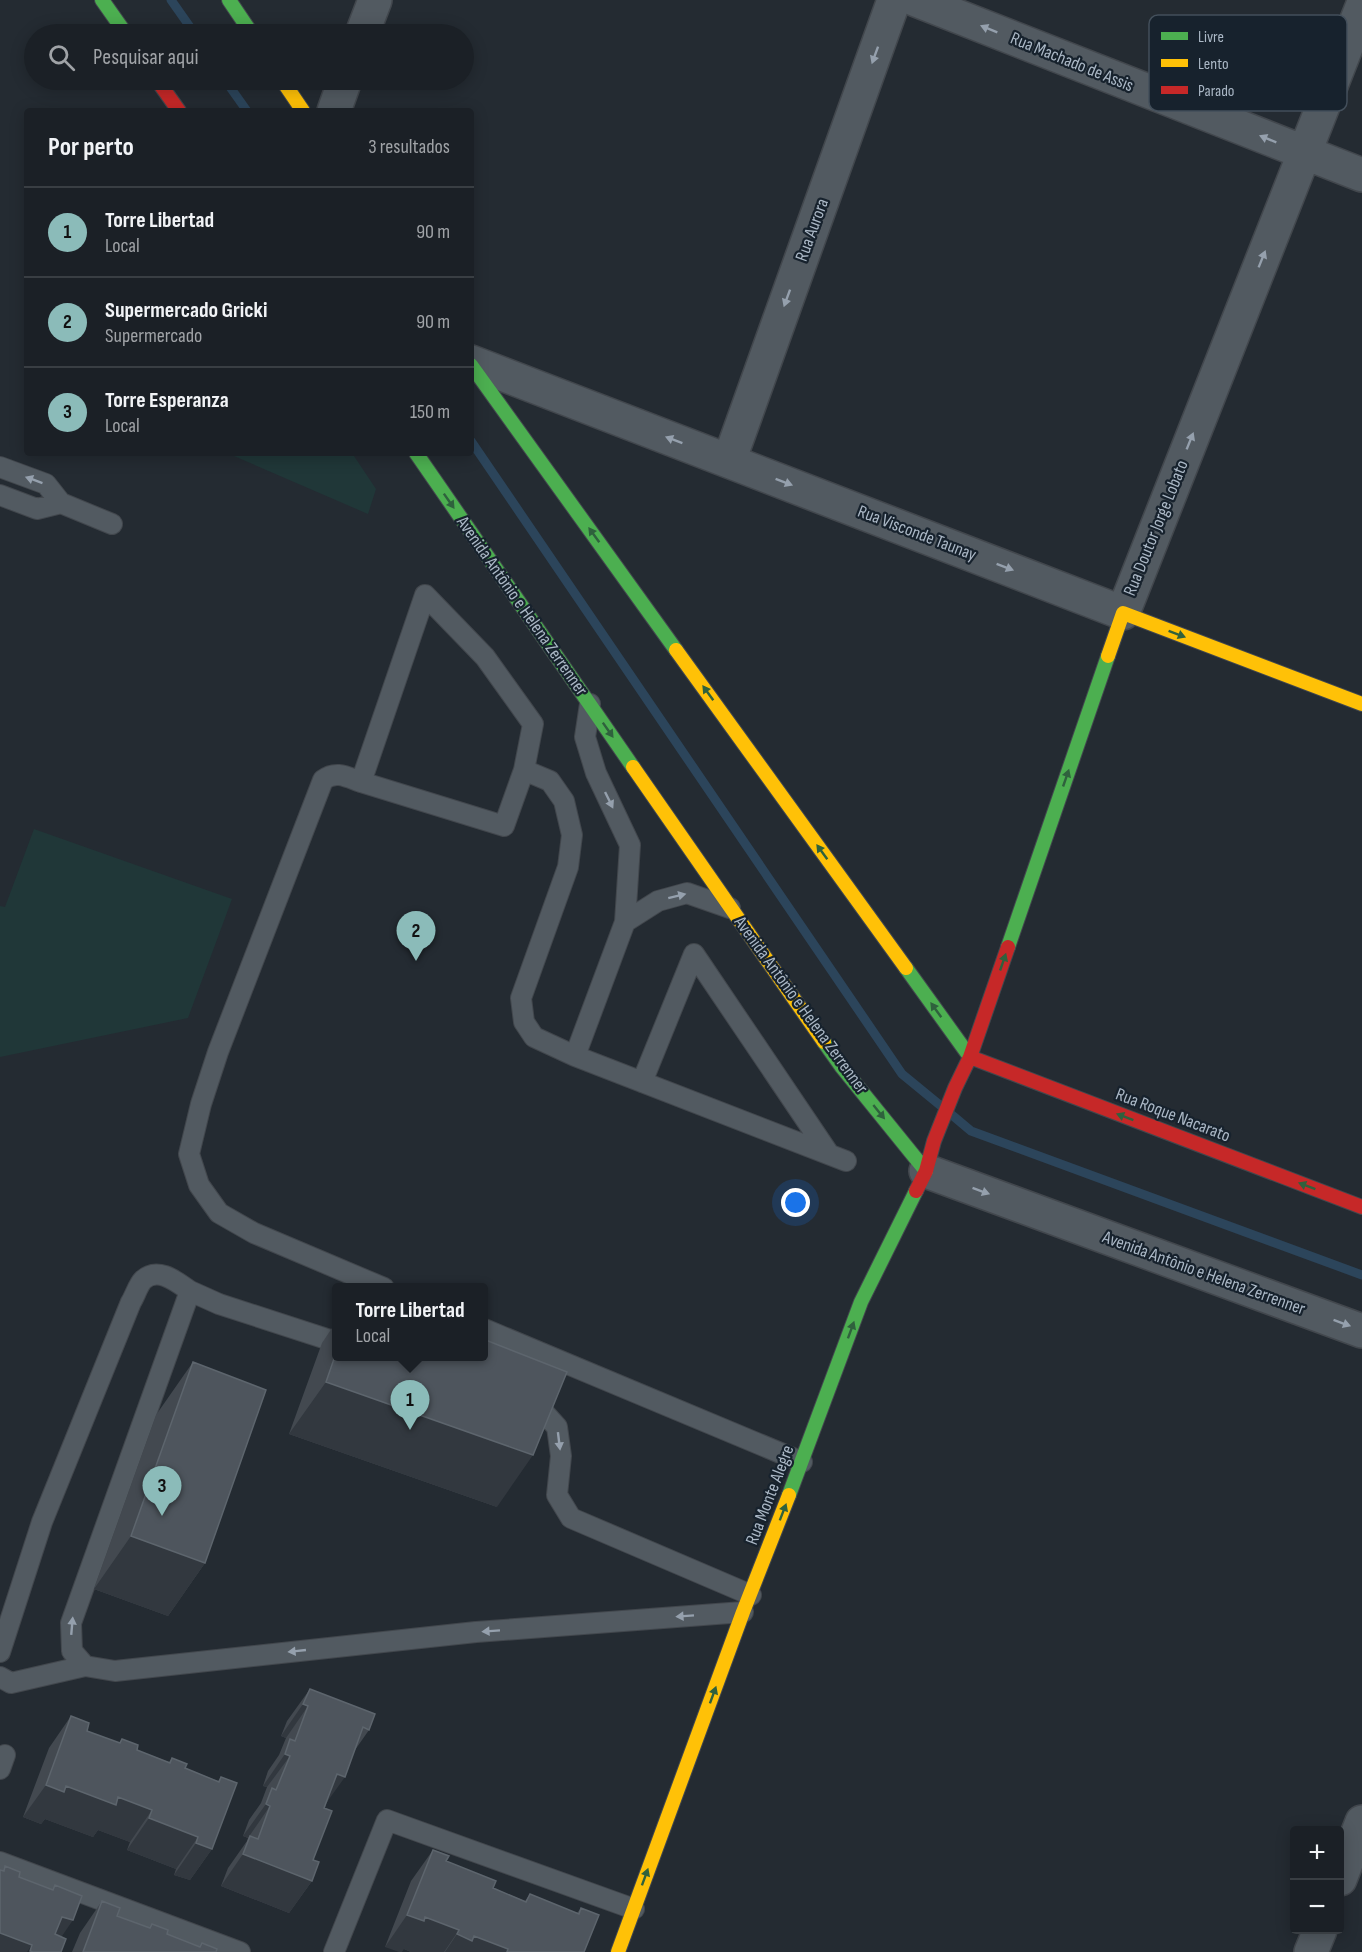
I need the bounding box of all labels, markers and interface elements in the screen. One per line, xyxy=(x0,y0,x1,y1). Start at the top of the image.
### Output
legend xyxy=(1149,15,1347,111)
search box xyxy=(24,24,474,90)
one-way arrow xyxy=(980,24,998,33)
street label: Rua Machado de Assis xyxy=(1007,28,1137,96)
text: Livre xyxy=(1198,28,1224,47)
icon: search xyxy=(45,41,78,74)
text: Pesquisar aqui xyxy=(93,44,198,71)
one-way arrow xyxy=(869,46,879,64)
text: Lento xyxy=(1198,55,1229,74)
text: Parado xyxy=(1198,82,1235,101)
text: Por perto xyxy=(48,132,134,163)
one-way arrow xyxy=(1259,134,1277,143)
text: 3 resultados xyxy=(368,135,450,159)
street label: Rua Aurora xyxy=(791,196,833,264)
text: Torre Libertad xyxy=(105,207,214,234)
text: 1 xyxy=(64,220,71,244)
text: 90 m xyxy=(416,220,450,244)
text: Local xyxy=(105,234,140,258)
one-way arrow xyxy=(1257,250,1267,268)
one-way arrow xyxy=(782,289,792,307)
text: Supermercado Gricki xyxy=(105,297,267,324)
text: 2 xyxy=(63,310,72,334)
text: 90 m xyxy=(416,310,450,334)
text: Supermercado xyxy=(105,324,202,348)
text: Torre Esperanza xyxy=(105,387,229,414)
text: 3 xyxy=(63,400,72,424)
text: 150 m xyxy=(410,400,450,424)
text: Local xyxy=(105,414,140,438)
one-way arrow xyxy=(1186,432,1196,450)
one-way arrow xyxy=(665,435,683,445)
street label: Rua Doutor Jorge Lobato xyxy=(1119,457,1193,599)
one-way arrow xyxy=(25,475,43,485)
one-way arrow xyxy=(775,477,793,487)
one-way arrow xyxy=(443,493,454,509)
street label: Rua Visconde Taunay xyxy=(855,501,979,565)
street label: Avenida Antônio e Helena Zerrenner xyxy=(451,512,592,700)
one-way arrow xyxy=(588,528,600,544)
one-way arrow xyxy=(996,563,1014,572)
one-way arrow xyxy=(1169,629,1187,639)
one-way arrow xyxy=(702,686,714,702)
one-way arrow xyxy=(602,722,614,738)
one-way arrow xyxy=(1062,769,1072,787)
one-way arrow xyxy=(604,791,613,808)
one-way arrow xyxy=(816,844,828,860)
one-way arrow xyxy=(667,890,686,900)
street label: Avenida Antônio e Helena Zerrenner xyxy=(729,911,872,1098)
pin: 2 xyxy=(396,912,436,961)
one-way arrow xyxy=(998,953,1008,971)
one-way arrow xyxy=(930,1002,942,1018)
street label: Rua Roque Nacarato xyxy=(1113,1084,1233,1146)
one-way arrow xyxy=(872,1104,885,1120)
one-way arrow xyxy=(1116,1111,1134,1121)
one-way arrow xyxy=(1298,1181,1316,1191)
one-way arrow xyxy=(973,1187,991,1197)
your location xyxy=(781,1188,810,1217)
street label: Avenida Antônio e Helena Zerrenner xyxy=(1099,1226,1308,1319)
popup xyxy=(332,1283,488,1361)
text: Torre Libertad xyxy=(355,1297,465,1324)
one-way arrow xyxy=(1333,1319,1351,1329)
one-way arrow xyxy=(847,1321,856,1339)
text: Local xyxy=(355,1324,390,1348)
pin: 1 xyxy=(390,1380,430,1430)
one-way arrow xyxy=(555,1432,564,1451)
street label: Rua Monte Alegre xyxy=(741,1442,799,1548)
pin: 3 xyxy=(142,1466,182,1516)
one-way arrow xyxy=(778,1503,788,1521)
one-way arrow xyxy=(676,1612,695,1621)
one-way arrow xyxy=(68,1617,77,1636)
one-way arrow xyxy=(481,1626,500,1636)
one-way arrow xyxy=(287,1647,306,1656)
one-way arrow xyxy=(708,1685,718,1703)
map controls xyxy=(1290,1826,1344,1934)
button: + xyxy=(1290,1826,1344,1880)
one-way arrow xyxy=(641,1868,651,1886)
button: − xyxy=(1290,1880,1344,1934)

